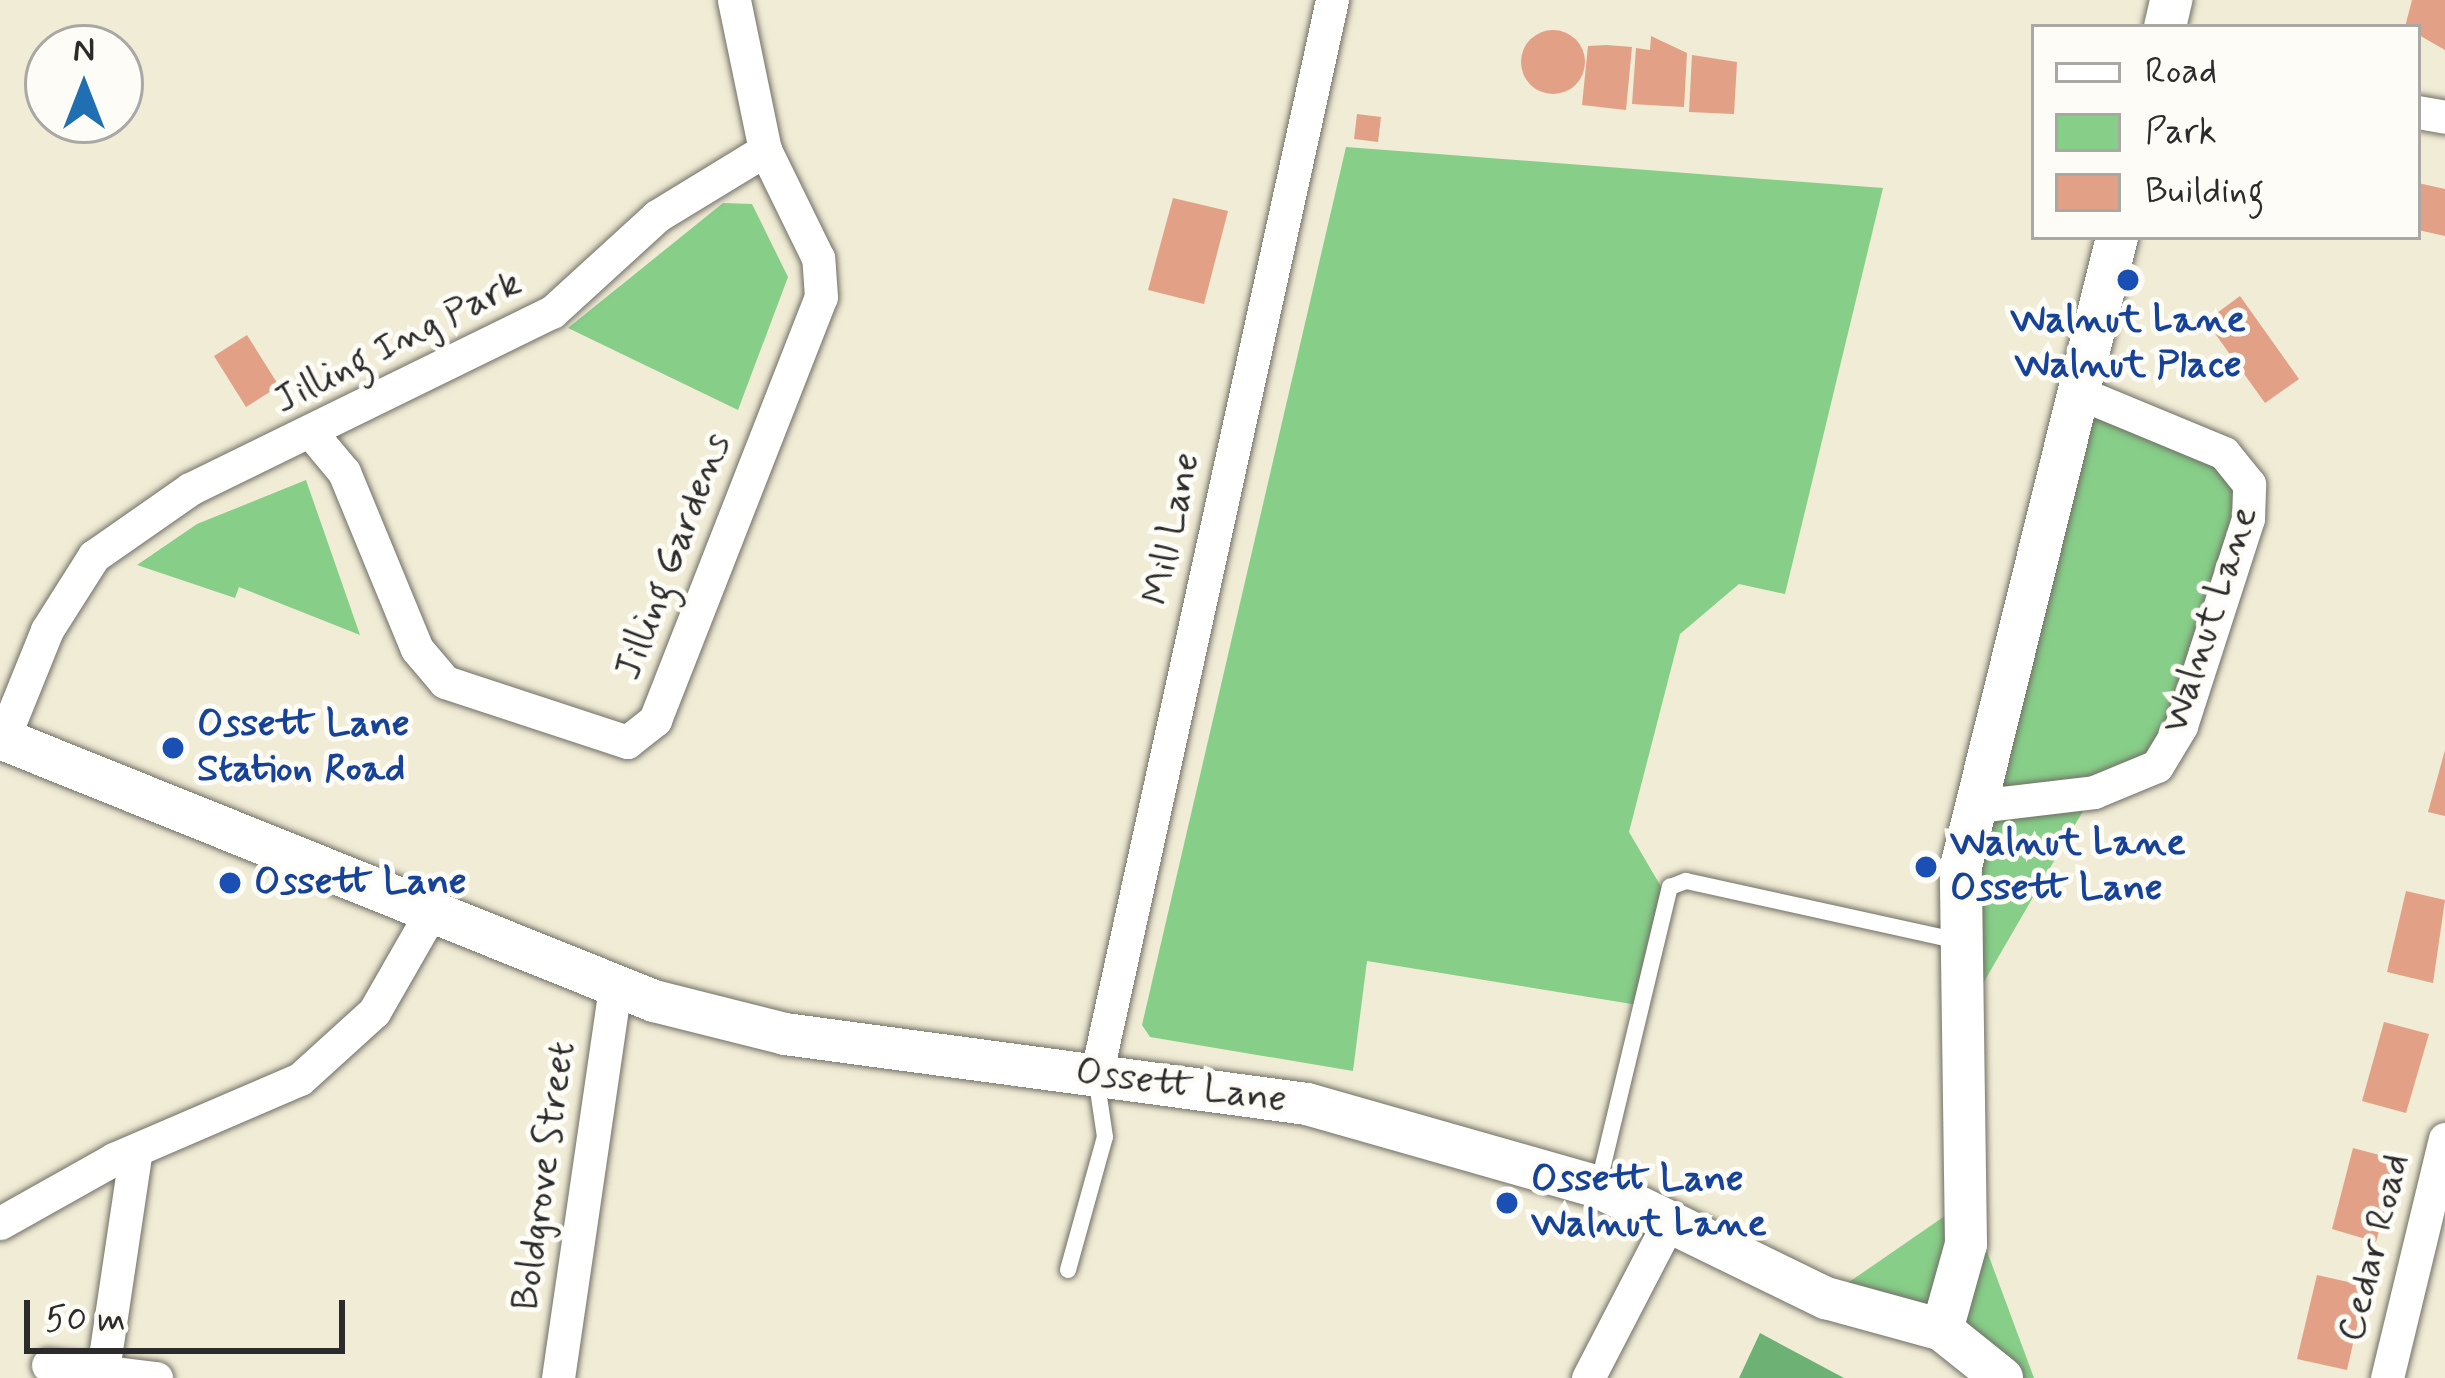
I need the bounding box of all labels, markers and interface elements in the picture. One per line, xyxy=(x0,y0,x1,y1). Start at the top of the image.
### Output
north arrow xyxy=(24,24,144,144)
legend xyxy=(2031,24,2421,240)
text: N xyxy=(73,29,95,73)
text: Road xyxy=(2145,49,2217,96)
text: Park xyxy=(2145,109,2217,156)
text: Building xyxy=(2145,169,2264,216)
street label: Jilling Ing Park xyxy=(272,263,524,423)
marker: Walnut Lane Walnut Place xyxy=(2115,267,2141,293)
place label: Walnut Lane Walnut Place xyxy=(2014,299,2242,390)
street label: Jilling Gardens xyxy=(608,433,740,681)
street label: Mill Lane xyxy=(1134,449,1212,609)
street label: Walnut Lane xyxy=(2154,505,2268,735)
place label: Ossett Lane Station Road xyxy=(197,703,410,794)
marker: Ossett Lane Station Road xyxy=(160,735,186,761)
place label: Walnut Lane Ossett Lane xyxy=(1950,822,2176,913)
marker: Walnut Lane Ossett Lane xyxy=(1913,854,1939,880)
place label: Ossett Lane xyxy=(254,860,467,906)
marker: Ossett Lane xyxy=(217,870,243,896)
street label: Boldgrove Street xyxy=(502,1035,588,1317)
street label: Ossett Lane xyxy=(1072,1049,1290,1125)
street label: Cedar Road xyxy=(2329,1149,2421,1347)
place label: Ossett Lane Walnut Lane xyxy=(1531,1158,1757,1249)
marker: Ossett Lane Walnut Lane xyxy=(1494,1190,1520,1216)
scale bar xyxy=(30,1276,351,1350)
text: 50 m xyxy=(45,1297,126,1344)

